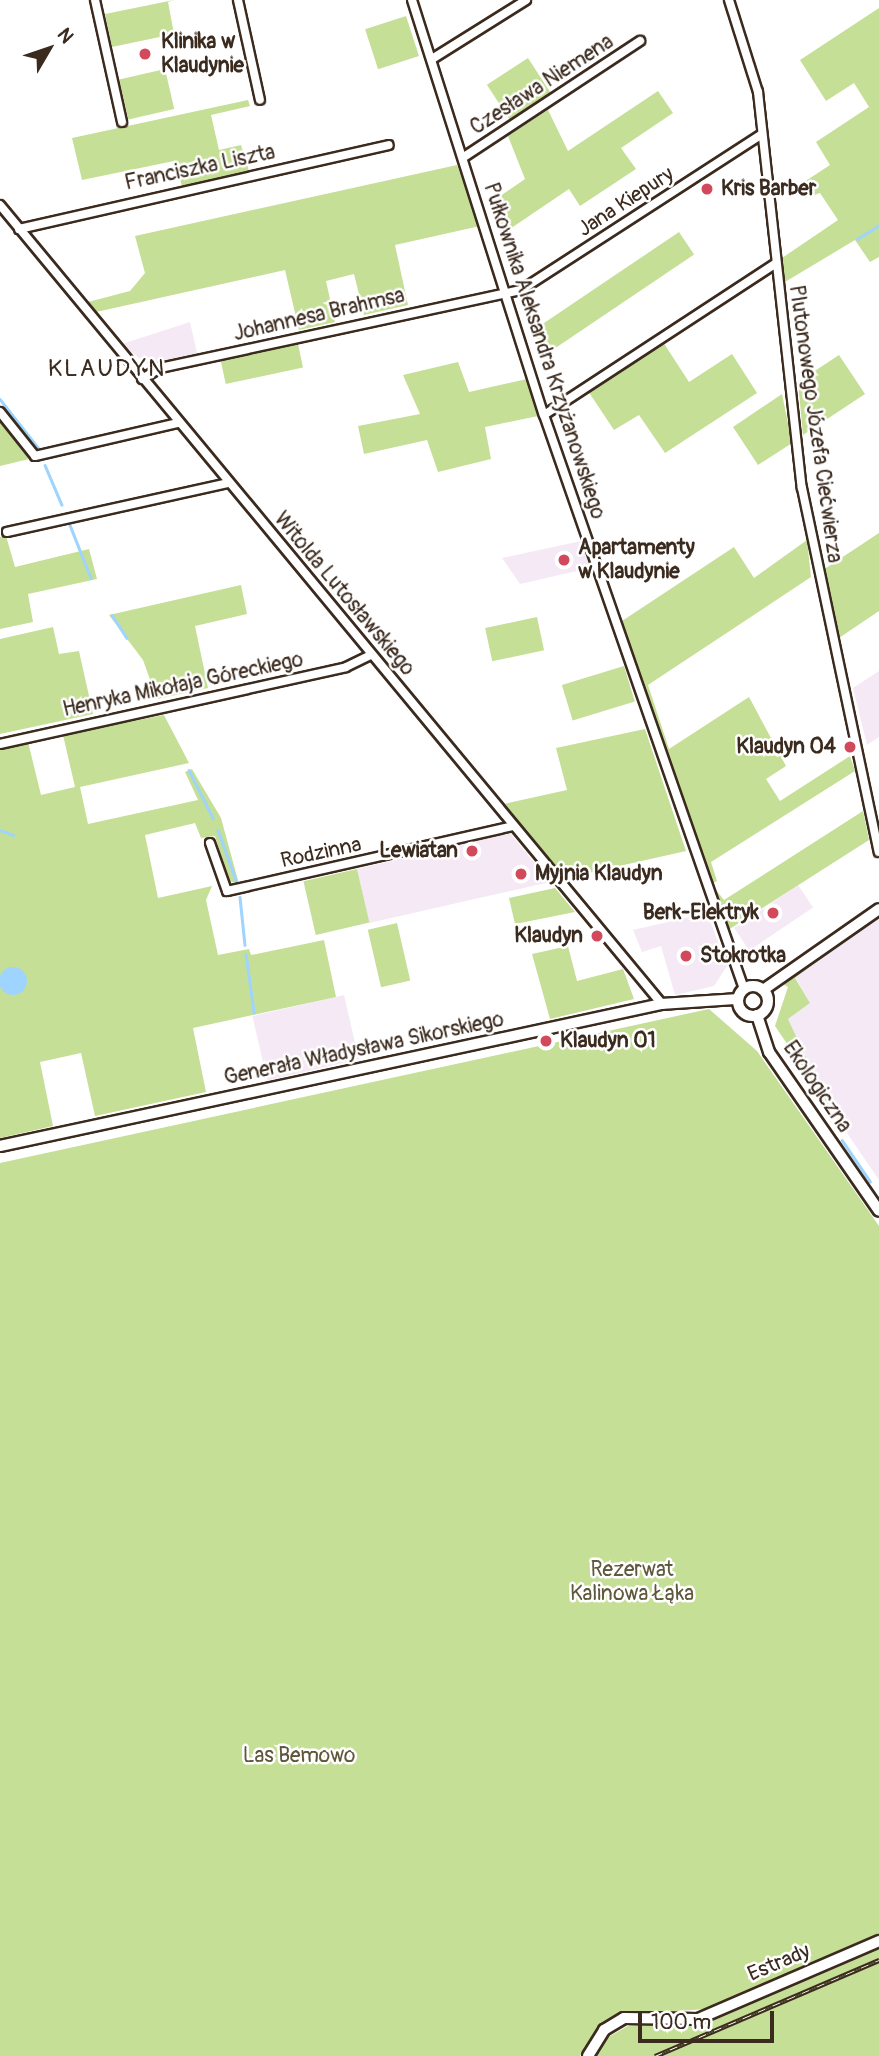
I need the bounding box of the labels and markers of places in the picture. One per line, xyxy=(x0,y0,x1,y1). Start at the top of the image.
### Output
place label: Klinika w Klaudynie xyxy=(161,29,244,79)
marker: Klinika w Klaudynie xyxy=(135,44,155,64)
place label: Kris Barber xyxy=(721,176,816,202)
marker: Kris Barber xyxy=(699,181,715,197)
place label: Apartamenty w Klaudynie xyxy=(578,535,695,585)
marker: Apartamenty w Klaudynie xyxy=(556,552,572,568)
place label: Klaudyn 04 xyxy=(736,734,836,760)
marker: Klaudyn 04 xyxy=(842,739,858,755)
place label: Lewiatan xyxy=(379,838,458,864)
marker: Lewiatan xyxy=(464,843,480,859)
place label: Myjnia Klaudyn xyxy=(535,861,663,887)
marker: Myjnia Klaudyn xyxy=(513,866,529,882)
place label: Berk-Elektryk xyxy=(643,900,759,926)
marker: Berk-Elektryk xyxy=(765,905,781,921)
place label: Klaudyn xyxy=(514,923,583,949)
marker: Klaudyn xyxy=(589,928,605,944)
place label: Stokrotka xyxy=(700,943,786,969)
marker: Stokrotka xyxy=(678,948,694,964)
place label: Klaudyn 01 xyxy=(560,1028,656,1054)
marker: Klaudyn 01 xyxy=(538,1033,554,1049)

